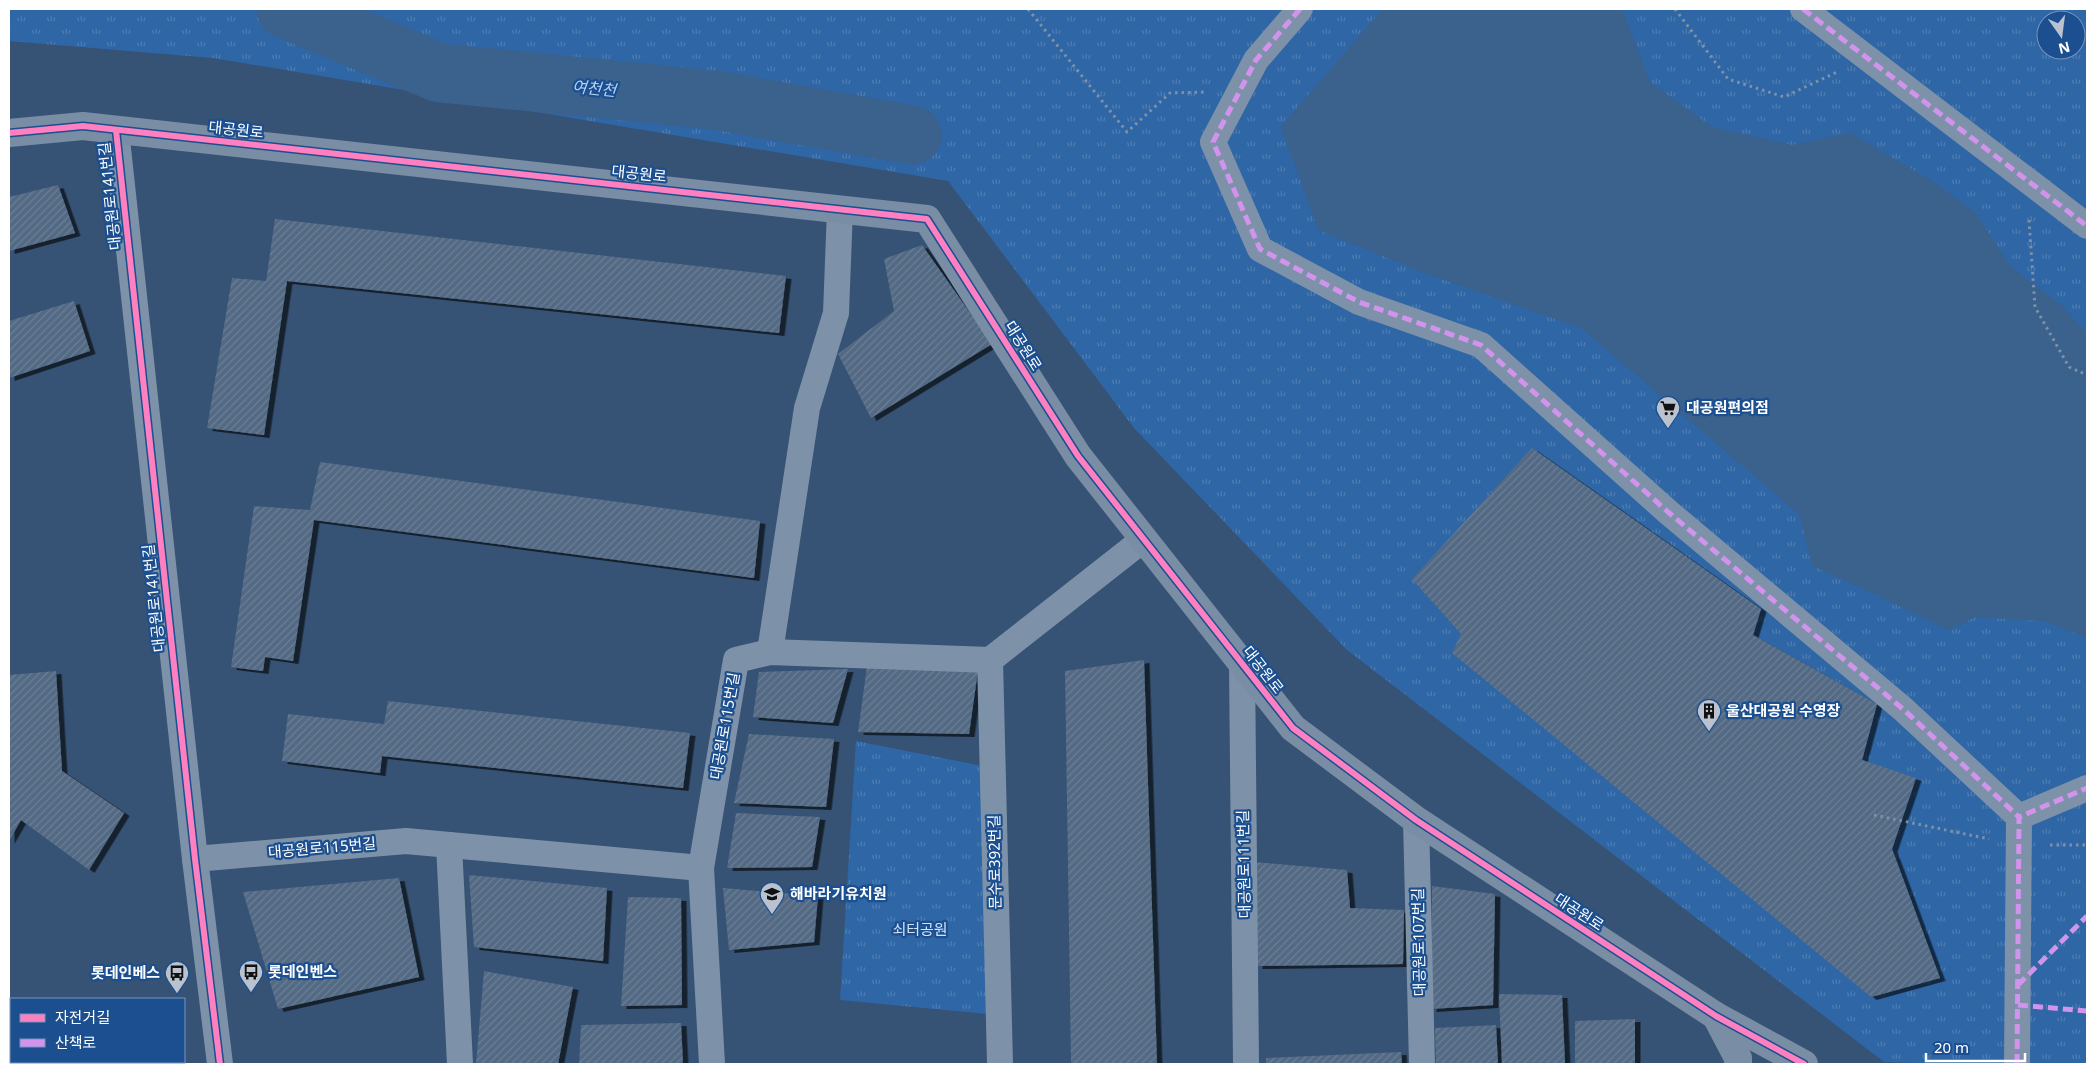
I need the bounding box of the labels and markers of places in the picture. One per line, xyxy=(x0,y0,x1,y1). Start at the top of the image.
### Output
supermarket icon: 대공원편의점 xyxy=(1655,395,1681,429)
place label: 대공원편의점 xyxy=(1686,397,1769,417)
building icon: 울산대공원 수영장 xyxy=(1696,698,1722,732)
place label: 울산대공원 수영장 xyxy=(1726,700,1841,720)
school or university icon: 해바라기유치원 xyxy=(759,881,785,915)
place label: 해바라기유치원 xyxy=(790,883,887,903)
bus stop icon: 롯데인벤스 xyxy=(238,959,264,993)
bus stop icon: 롯데인베스 xyxy=(164,960,190,994)
place label: 롯데인벤스 xyxy=(268,961,337,981)
place label: 롯데인베스 xyxy=(91,962,160,982)

